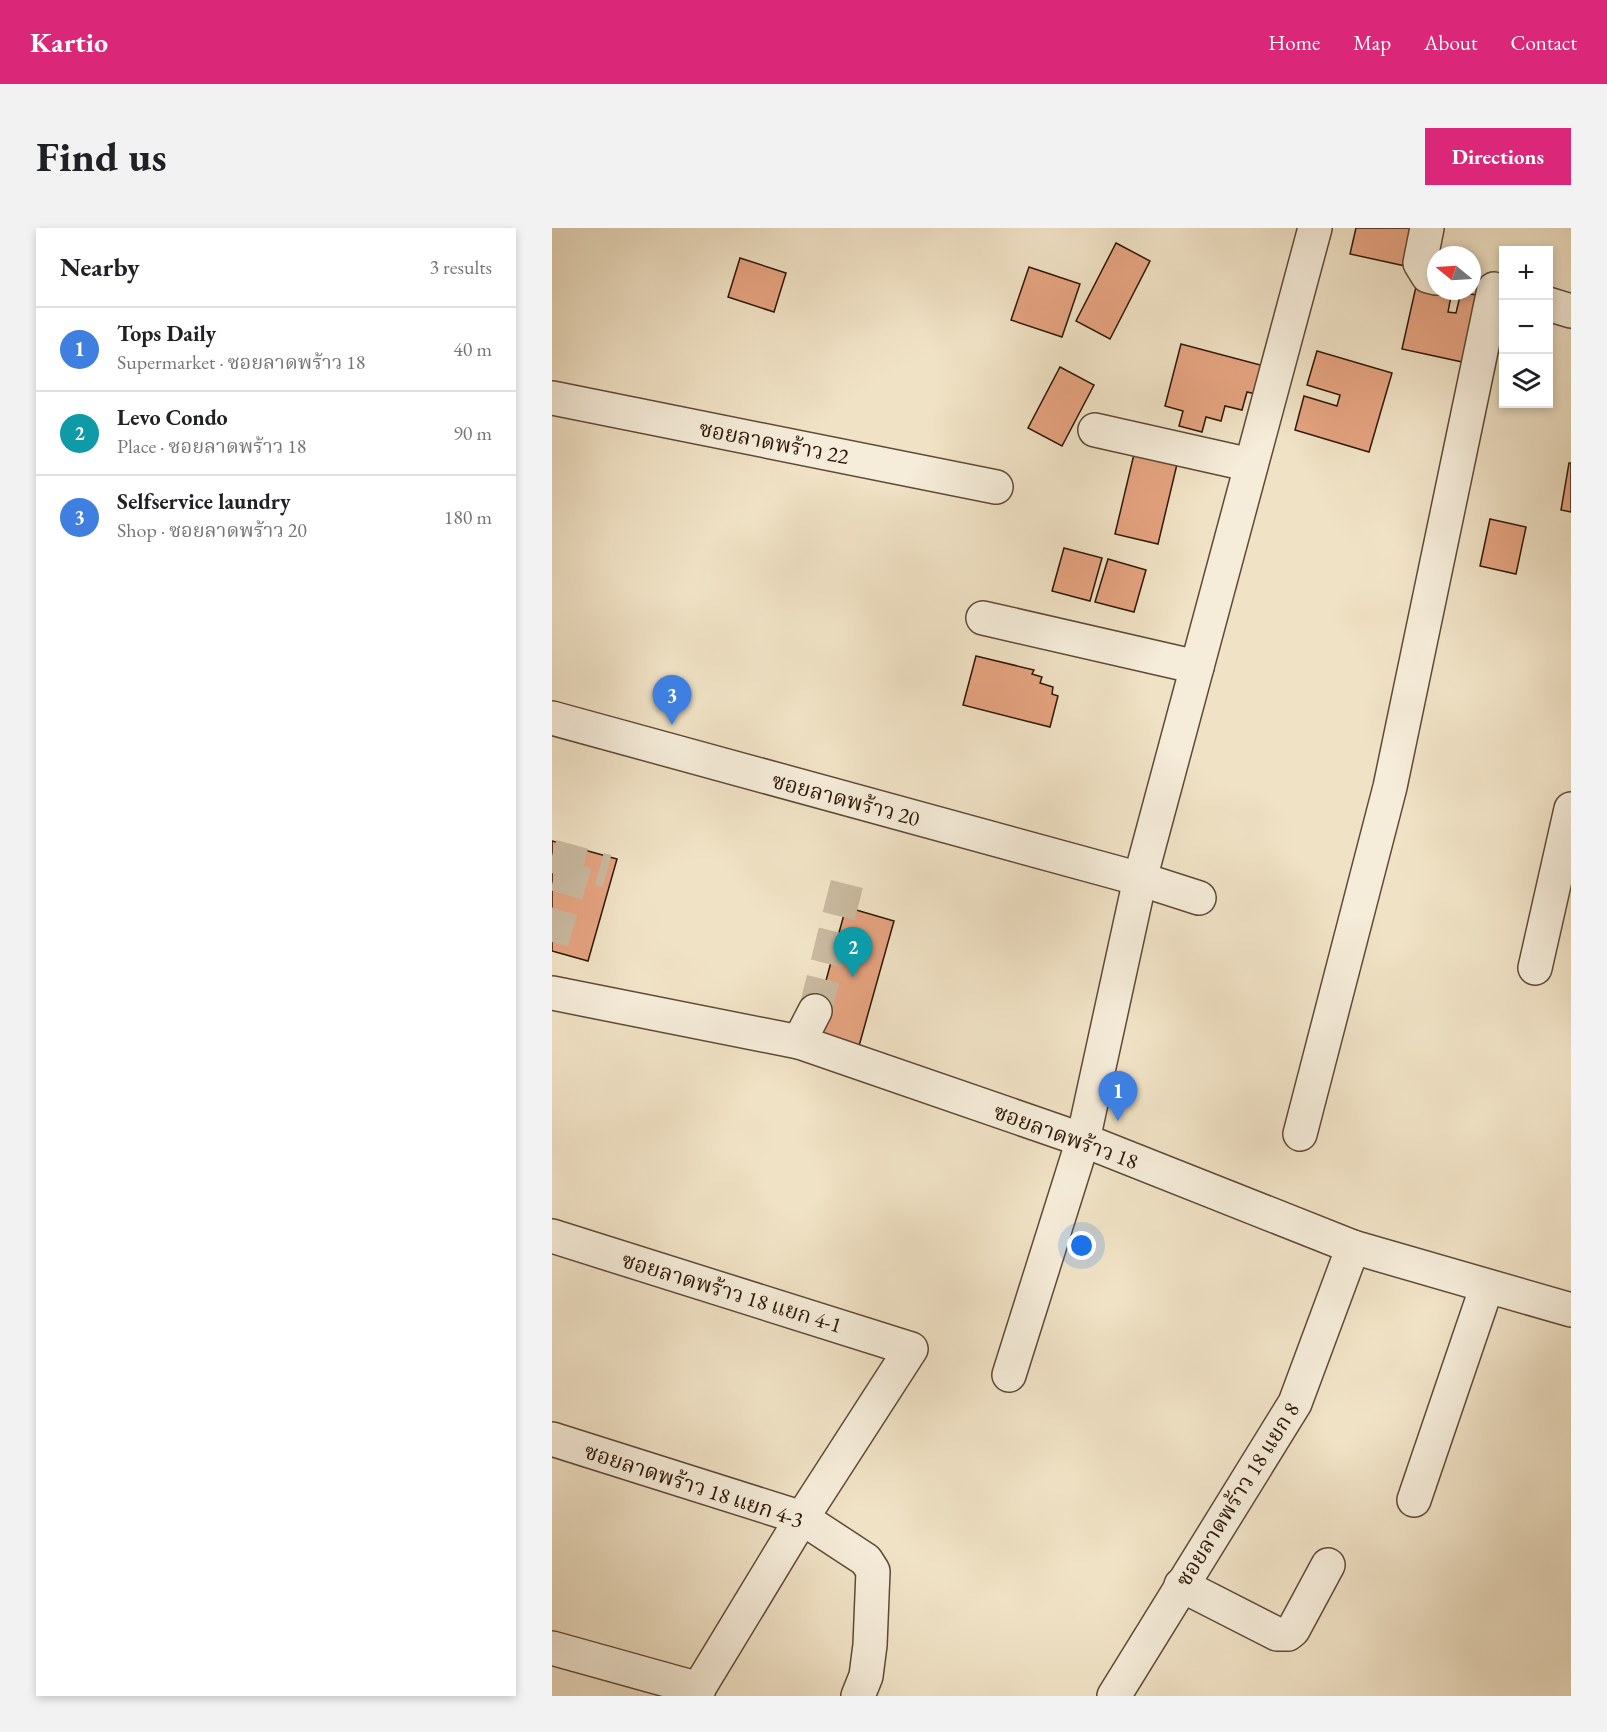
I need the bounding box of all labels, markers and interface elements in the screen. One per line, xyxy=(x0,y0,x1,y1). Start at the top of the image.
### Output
text: Kartio xyxy=(30,24,108,60)
text: Home xyxy=(1268,29,1320,56)
text: Map xyxy=(1353,29,1391,56)
text: About xyxy=(1424,29,1477,56)
text: Contact xyxy=(1510,29,1577,56)
button: Directions xyxy=(1425,128,1571,185)
text: Find us xyxy=(36,129,167,184)
north arrow xyxy=(1427,246,1481,300)
map controls xyxy=(1499,246,1553,408)
button: + xyxy=(1499,246,1553,300)
text: Nearby xyxy=(60,250,140,284)
text: 3 results xyxy=(429,254,492,280)
button: − xyxy=(1499,300,1553,354)
text: Tops Daily xyxy=(117,319,216,348)
text: 1 xyxy=(74,336,85,362)
text: 40 m xyxy=(453,336,492,362)
text: Supermarket · ซอยลาดพร้าว 18 xyxy=(117,349,365,375)
button: layers xyxy=(1499,354,1553,408)
text: Levo Condo xyxy=(117,403,228,432)
street label: ซอยลาดพร้าว 22 xyxy=(697,414,852,471)
text: 2 xyxy=(74,420,85,446)
text: 90 m xyxy=(453,420,492,446)
text: Place · ซอยลาดพร้าว 18 xyxy=(117,433,306,459)
text: Selfservice laundry xyxy=(117,487,291,516)
text: 3 xyxy=(74,504,85,530)
text: 180 m xyxy=(444,504,492,530)
text: Shop · ซอยลาดพร้าว 20 xyxy=(117,517,307,543)
pin: 3 xyxy=(652,676,692,725)
street label: ซอยลาดพร้าว 20 xyxy=(769,766,923,833)
pin: 2 xyxy=(834,928,872,977)
pin: 1 xyxy=(1098,1072,1138,1121)
street label: ซอยลาดพร้าว 18 xyxy=(990,1097,1142,1176)
your location xyxy=(1067,1231,1096,1260)
street label: ซอยลาดพร้าว 18 แยก 4-1 xyxy=(618,1245,845,1340)
street label: ซอยลาดพร้าว 18 แยก 8 xyxy=(1169,1397,1306,1592)
street label: ซอยลาดพร้าว 18 แยก 4-3 xyxy=(581,1436,807,1535)

